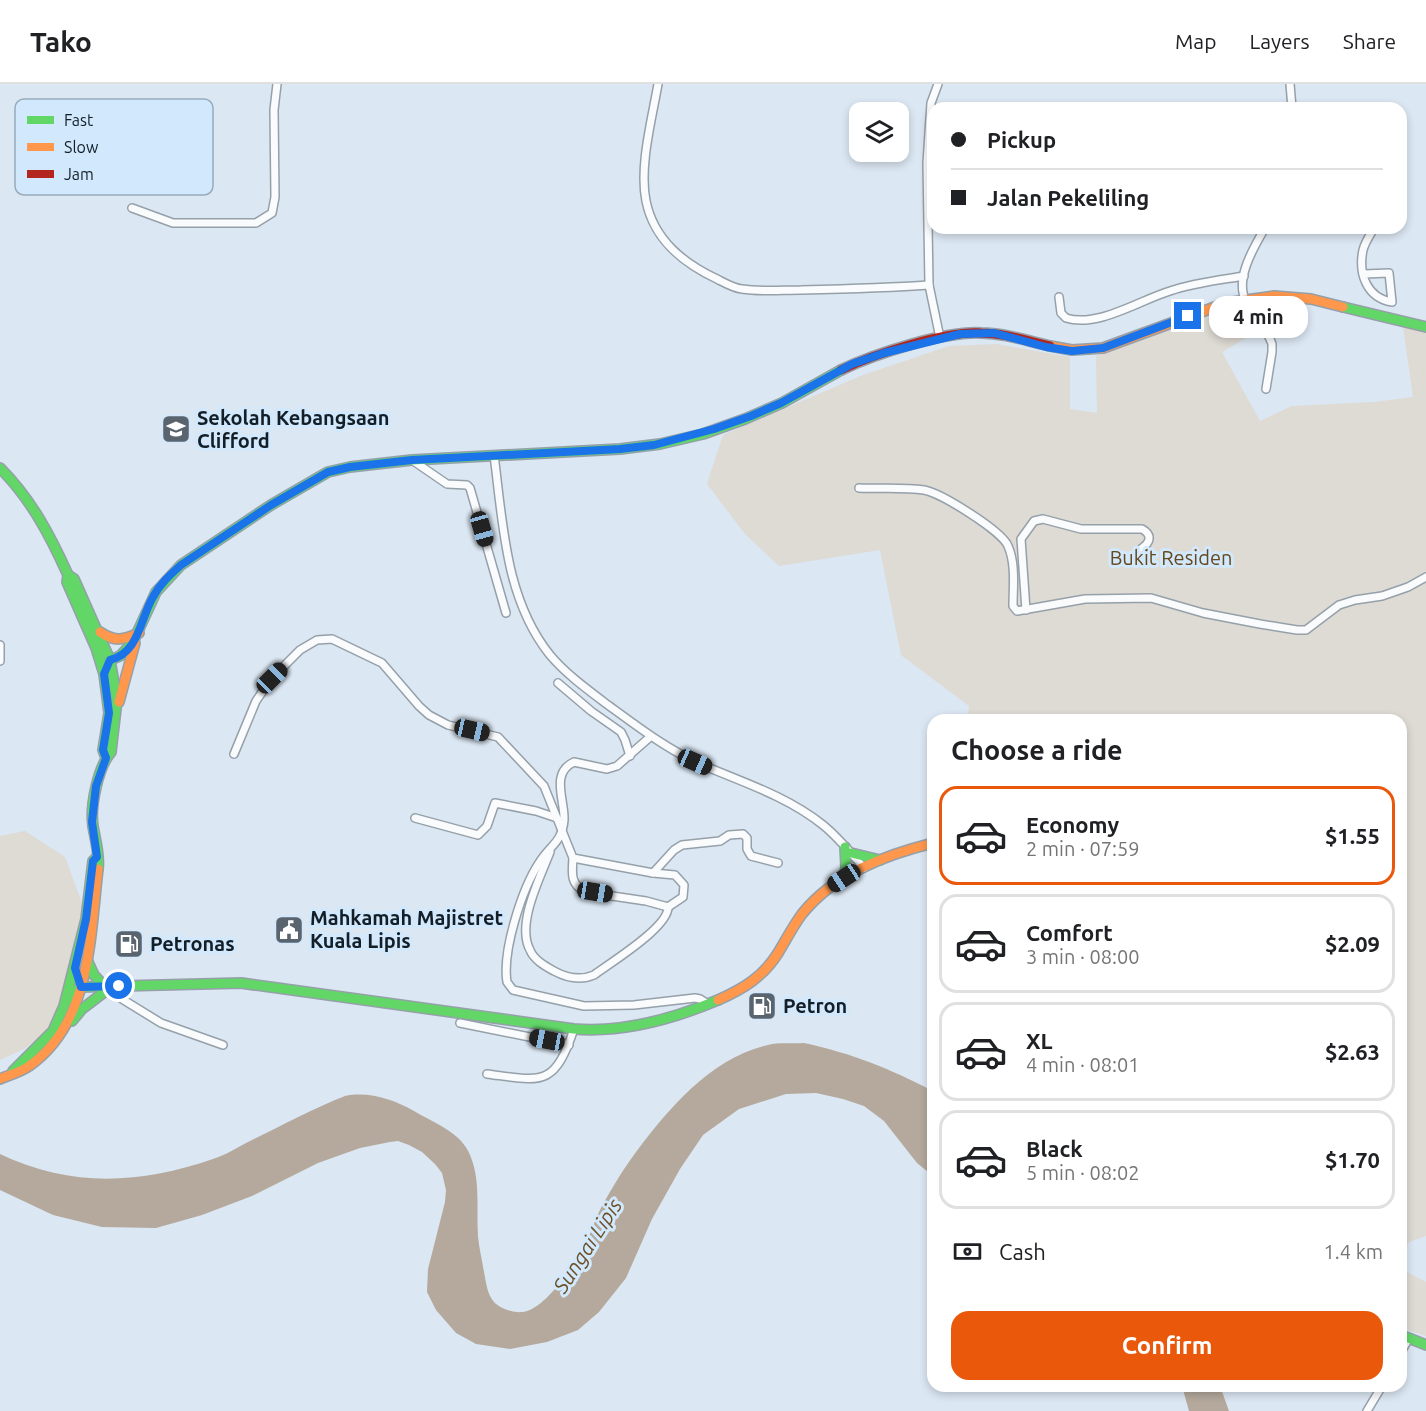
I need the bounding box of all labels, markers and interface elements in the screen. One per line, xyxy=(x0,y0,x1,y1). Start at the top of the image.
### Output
text: Tako xyxy=(30,26,92,57)
text: Map xyxy=(1175,29,1216,53)
text: Layers xyxy=(1249,29,1310,53)
text: Share xyxy=(1343,29,1396,53)
legend xyxy=(15,99,213,195)
map controls xyxy=(849,102,909,162)
button: layers xyxy=(849,102,909,162)
text: Fast xyxy=(64,111,94,129)
text: Pickup xyxy=(987,127,1056,152)
text: Slow xyxy=(64,138,99,156)
text: Jam xyxy=(64,165,94,183)
text: Jalan Pekeliling xyxy=(987,185,1149,210)
callout: 4 min xyxy=(1209,295,1308,337)
route end xyxy=(1174,302,1201,329)
text: 4 min xyxy=(1233,305,1284,328)
place label: Sekolah Kebangsaan Clifford xyxy=(197,406,389,452)
school or university icon: Sekolah Kebangsaan Clifford xyxy=(160,413,192,445)
car xyxy=(468,509,496,549)
park label: Bukit Residen xyxy=(1110,546,1232,569)
car xyxy=(253,659,291,697)
car xyxy=(452,717,492,743)
text: Choose a ride xyxy=(951,735,1123,765)
car xyxy=(675,746,715,778)
icon: car xyxy=(954,809,1008,863)
text: Economy xyxy=(1026,812,1119,837)
text: $1.55 xyxy=(1325,823,1380,848)
text: 2 min · 07:59 xyxy=(1026,837,1140,860)
car xyxy=(824,861,864,895)
car xyxy=(576,880,614,904)
place label: Mahkamah Majistret Kuala Lipis xyxy=(310,906,504,952)
public building icon: Mahkamah Majistret Kuala Lipis xyxy=(273,914,305,946)
icon: car xyxy=(954,917,1008,971)
text: Comfort xyxy=(1026,920,1113,945)
fuel station icon: Petronas xyxy=(113,928,145,960)
text: $2.09 xyxy=(1325,931,1380,956)
place label: Petronas xyxy=(150,932,235,955)
text: 3 min · 08:00 xyxy=(1026,945,1140,968)
route start xyxy=(105,972,132,999)
fuel station icon: Petron xyxy=(746,990,778,1022)
place label: Petron xyxy=(783,994,847,1017)
icon: car xyxy=(954,1025,1008,1079)
car xyxy=(528,1028,566,1052)
text: XL xyxy=(1026,1028,1053,1053)
text: $2.63 xyxy=(1325,1039,1380,1064)
text: 4 min · 08:01 xyxy=(1026,1053,1140,1076)
icon: car xyxy=(954,1133,1008,1187)
text: Black xyxy=(1026,1136,1083,1161)
text: $1.70 xyxy=(1325,1147,1380,1172)
text: 5 min · 08:02 xyxy=(1026,1161,1140,1184)
water label: Sungai Lipis xyxy=(547,1194,627,1298)
icon: cash xyxy=(951,1235,984,1268)
text: Cash xyxy=(999,1239,1046,1264)
text: 1.4 km xyxy=(1324,1240,1383,1263)
button: Confirm xyxy=(951,1311,1383,1380)

